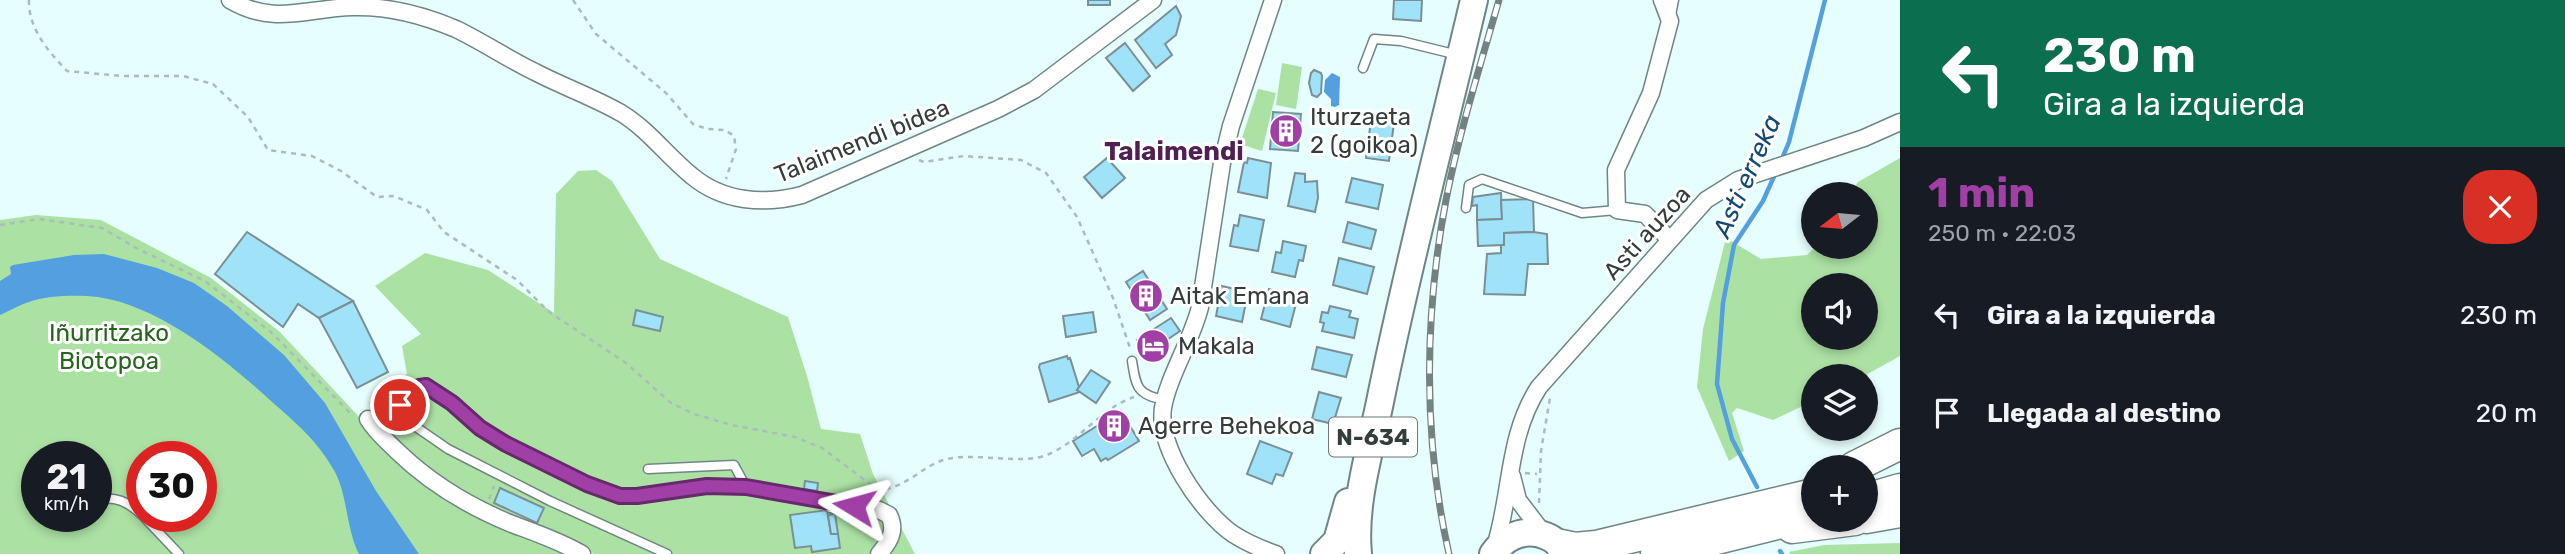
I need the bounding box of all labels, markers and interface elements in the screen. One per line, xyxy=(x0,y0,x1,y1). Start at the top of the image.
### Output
text: 230 m xyxy=(2043,26,2196,84)
icon: left xyxy=(1928,28,2019,119)
text: Gira a la izquierda xyxy=(2043,85,2305,123)
street label: Talaimendi bidea xyxy=(770,93,954,189)
place label: Iturzaeta 2 (goikoa) xyxy=(1310,103,1418,159)
water label: Asti erreka xyxy=(1705,110,1788,244)
building icon: Iturzaeta 2 (goikoa) xyxy=(1267,112,1305,150)
district label: Talaimendi xyxy=(1104,136,1244,167)
text: 1 min xyxy=(1928,168,2035,218)
button: close xyxy=(2463,170,2537,244)
street label: Asti auzoa xyxy=(1598,180,1696,286)
north arrow xyxy=(1801,182,1878,259)
map controls xyxy=(1801,182,1878,532)
text: 250 m · 22:03 xyxy=(1928,219,2076,247)
button: sound xyxy=(1801,273,1878,350)
building icon: Aitak Emana xyxy=(1127,277,1165,315)
place label: Aitak Emana xyxy=(1170,282,1309,310)
icon: left xyxy=(1928,296,1966,334)
text: Gira a la izquierda xyxy=(1987,300,2216,331)
text: 230 m xyxy=(2460,300,2537,331)
park label: Iñurritzako Biotopoa xyxy=(49,319,169,375)
hotel icon: Makala xyxy=(1134,327,1172,365)
place label: Makala xyxy=(1178,332,1255,360)
button: layers xyxy=(1801,364,1878,441)
pin xyxy=(370,375,430,435)
icon: arrive xyxy=(381,386,419,424)
icon: arrive xyxy=(1928,394,1966,432)
text: Llegada al destino xyxy=(1987,398,2221,429)
text: 20 m xyxy=(2476,398,2537,429)
building icon: Agerre Behekoa xyxy=(1095,407,1133,445)
place label: Agerre Behekoa xyxy=(1138,412,1315,440)
road number: N-634 xyxy=(1329,418,1417,457)
speed limit sign: 30 xyxy=(126,441,217,532)
button: + xyxy=(1801,455,1878,532)
text: 21 xyxy=(46,456,87,498)
position arrow xyxy=(817,469,891,543)
text: km/h xyxy=(44,493,89,515)

